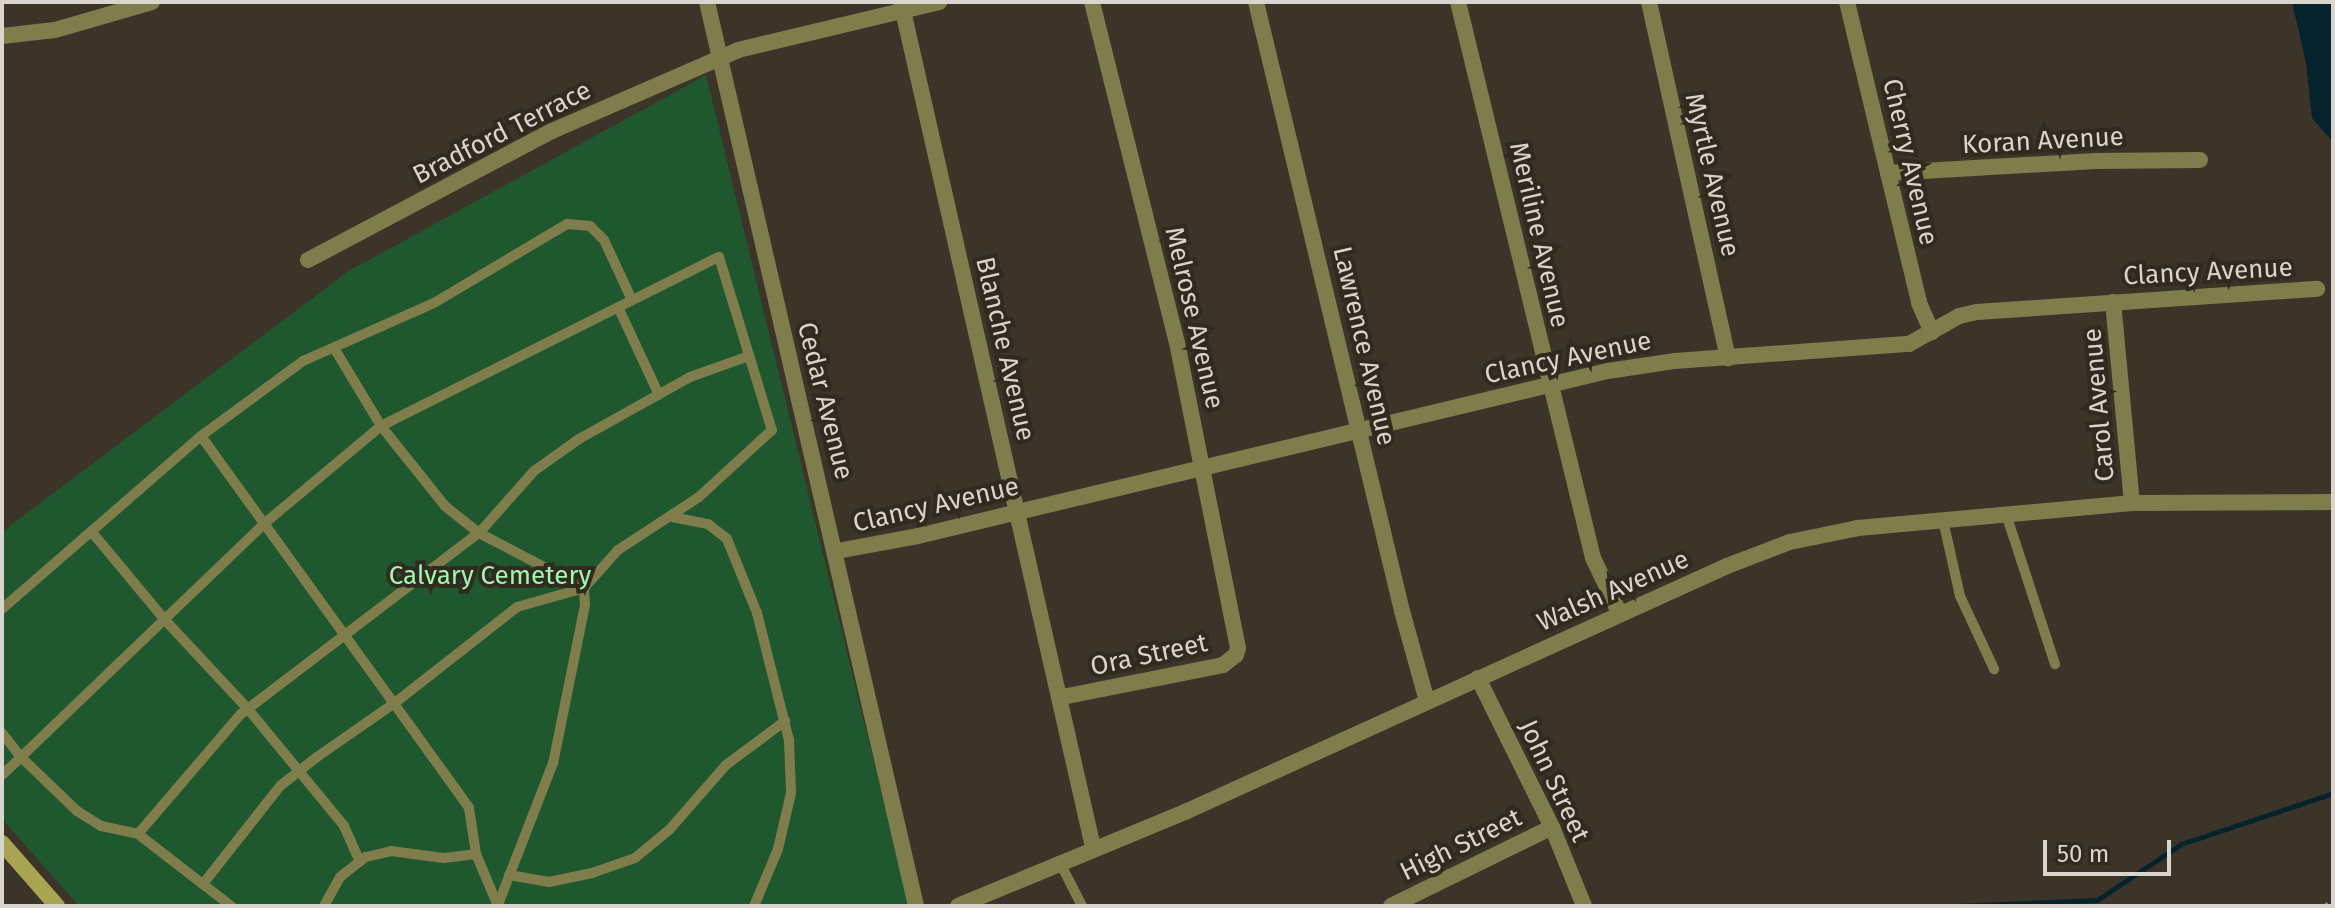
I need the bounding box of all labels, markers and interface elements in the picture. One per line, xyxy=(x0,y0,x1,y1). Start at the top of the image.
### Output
street label: Bradford Terrace xyxy=(408,75,596,191)
street label: Cherry Avenue xyxy=(1876,76,1944,248)
street label: Myrtle Avenue xyxy=(1678,90,1746,260)
street label: Koran Avenue xyxy=(1961,121,2125,161)
street label: Meriline Avenue xyxy=(1503,139,1575,331)
street label: Melrose Avenue xyxy=(1158,224,1230,412)
street label: Lawrence Avenue xyxy=(1326,243,1402,449)
street label: Clancy Avenue xyxy=(2123,252,2293,292)
street label: Blanche Avenue xyxy=(969,254,1041,444)
street label: Cedar Avenue xyxy=(790,319,860,483)
street label: Clancy Avenue xyxy=(1482,325,1654,391)
street label: Carol Avenue xyxy=(2077,327,2121,483)
street label: Clancy Avenue xyxy=(850,471,1022,539)
street label: Walsh Avenue xyxy=(1532,544,1694,638)
park label: Calvary Cemetery xyxy=(389,560,591,592)
street label: Ora Street xyxy=(1088,627,1210,683)
street label: John Street xyxy=(1512,715,1596,847)
street label: High Street xyxy=(1395,802,1527,888)
scale bar xyxy=(2047,824,2175,874)
text: 50 m xyxy=(2057,840,2109,868)

